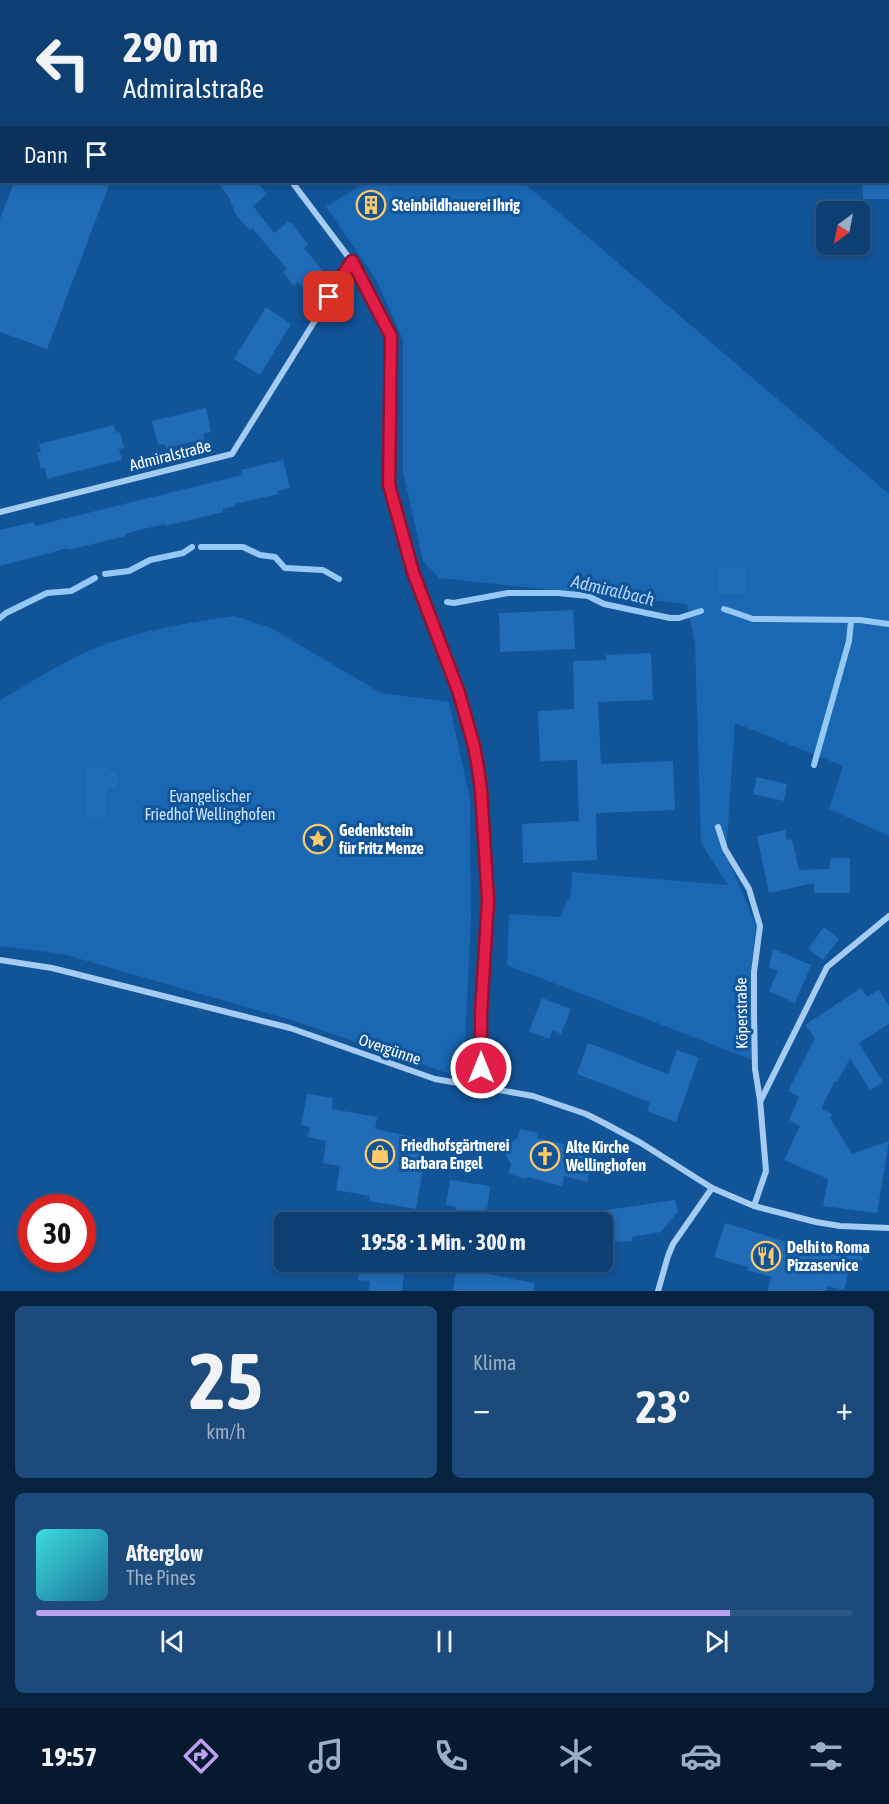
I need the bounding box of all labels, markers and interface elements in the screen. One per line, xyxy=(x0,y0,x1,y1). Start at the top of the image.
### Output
text: 290 m xyxy=(123,23,218,71)
icon: left xyxy=(24,24,102,102)
text: Admiralstraße xyxy=(123,73,264,104)
icon: arrive xyxy=(80,138,113,171)
text: Dann xyxy=(24,142,68,168)
building icon: Steinbildhauerei Ihrig xyxy=(355,189,387,221)
place label: Steinbildhauerei Ihrig xyxy=(392,196,520,214)
north arrow xyxy=(816,201,870,255)
map controls xyxy=(816,201,870,255)
pin xyxy=(303,271,354,322)
icon: arrive xyxy=(312,280,345,313)
street label: Admiralstraße xyxy=(127,436,213,474)
water label: Admiralbach xyxy=(568,570,657,610)
park label: Evangelischer Friedhof Wellinghofen xyxy=(144,787,276,824)
place label: Gedenkstein für Fritz Menze xyxy=(338,821,424,857)
place icon: Gedenkstein für Fritz Menze xyxy=(302,823,334,855)
street label: Köperstraße xyxy=(731,977,752,1049)
street label: Overgünne xyxy=(356,1030,424,1069)
position arrow xyxy=(449,1036,513,1100)
place label: Friedhofsgärtnerei Barbara Engel xyxy=(401,1136,510,1172)
shop icon: Friedhofsgärtnerei Barbara Engel xyxy=(364,1138,396,1170)
place label: Alte Kirche Wellinghofen xyxy=(565,1138,646,1174)
church icon: Alte Kirche Wellinghofen xyxy=(529,1140,561,1172)
speed limit sign: 30 xyxy=(18,1194,96,1272)
text: 19:58 · 1 Min. · 300 m xyxy=(361,1229,526,1255)
place label: Delhi to Roma Pizzaservice xyxy=(787,1238,870,1274)
restaurant icon: Delhi to Roma Pizzaservice xyxy=(750,1240,782,1272)
text: 25 xyxy=(189,1336,263,1426)
text: Klima xyxy=(473,1351,516,1374)
text: 23° xyxy=(636,1381,690,1433)
text: − xyxy=(473,1389,490,1427)
text: + xyxy=(836,1389,853,1427)
text: km/h xyxy=(206,1420,246,1443)
text: Afterglow xyxy=(126,1540,203,1566)
text: The Pines xyxy=(126,1566,196,1589)
icon: previous xyxy=(156,1625,189,1658)
icon: pause xyxy=(428,1625,461,1658)
icon: next xyxy=(700,1625,733,1658)
icon: directions xyxy=(180,1735,222,1777)
icon: music xyxy=(305,1735,347,1777)
icon: phone xyxy=(430,1735,472,1777)
icon: climate xyxy=(555,1735,597,1777)
icon: car xyxy=(680,1735,722,1777)
icon: filters xyxy=(805,1735,847,1777)
text: 19:57 xyxy=(42,1741,97,1772)

